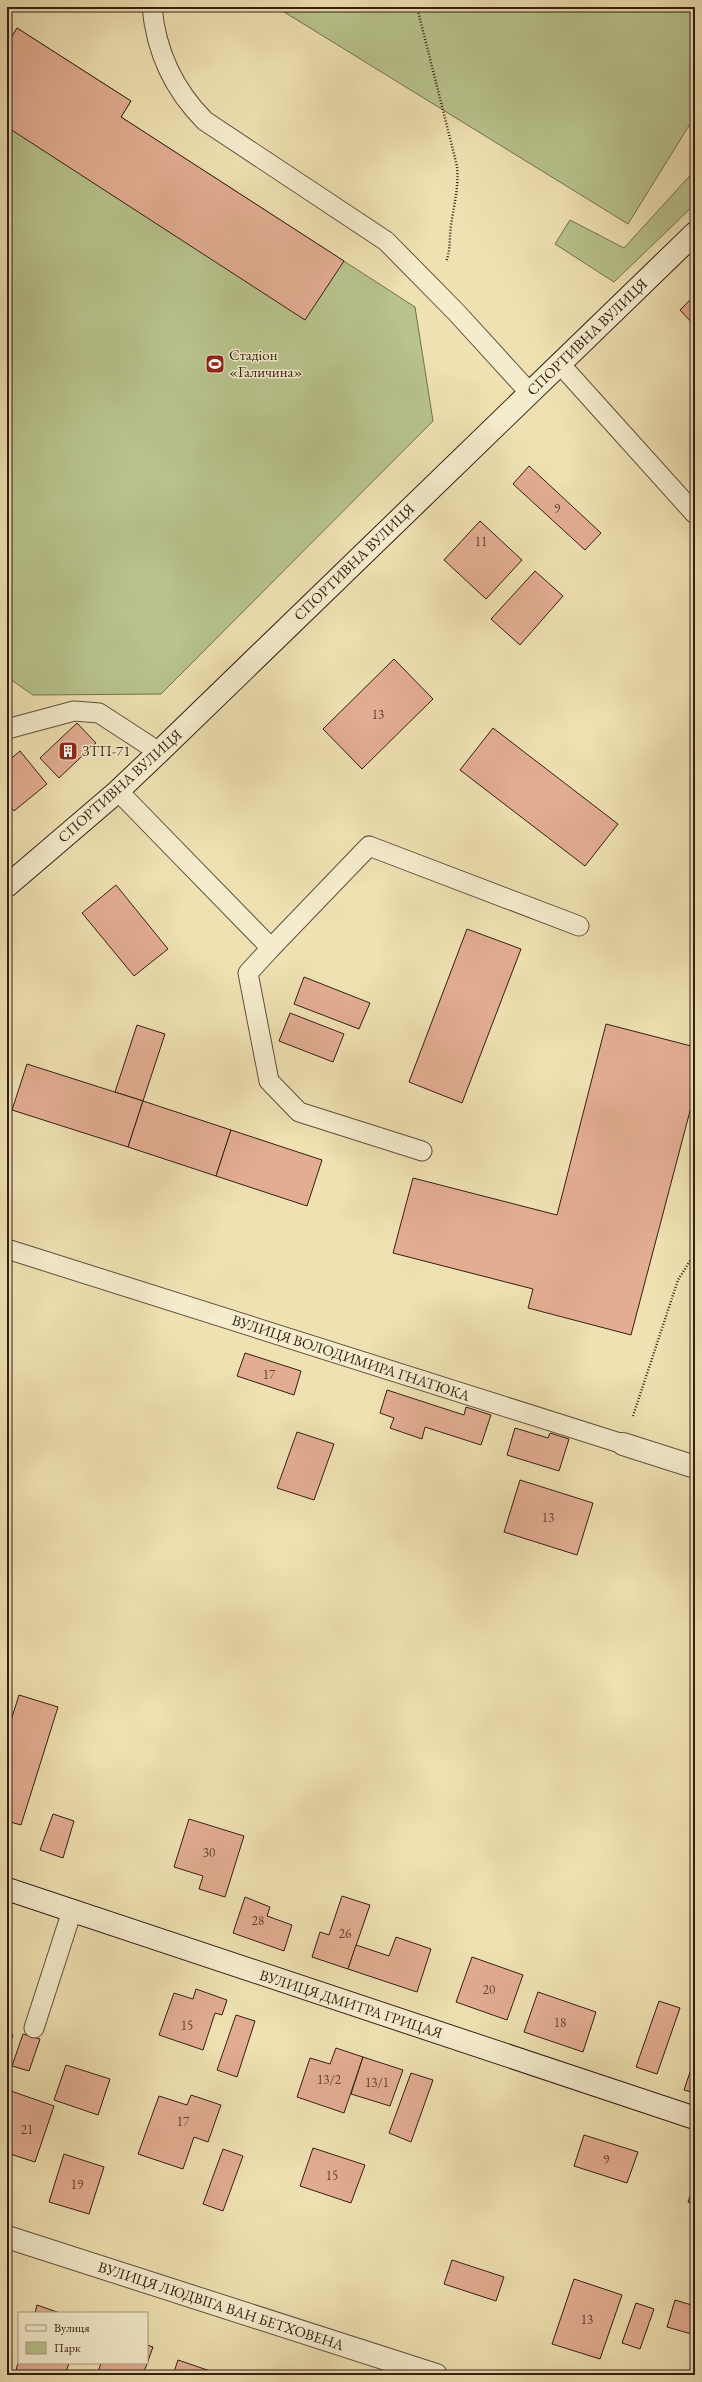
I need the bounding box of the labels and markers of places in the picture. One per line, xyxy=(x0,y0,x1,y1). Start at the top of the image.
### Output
place label: Стадіон «Галичина» xyxy=(229,345,303,381)
sports icon: Стадіон «Галичина» xyxy=(204,353,226,375)
building icon: ЗТП-71 xyxy=(57,740,79,762)
place label: ЗТП-71 xyxy=(82,741,130,760)

